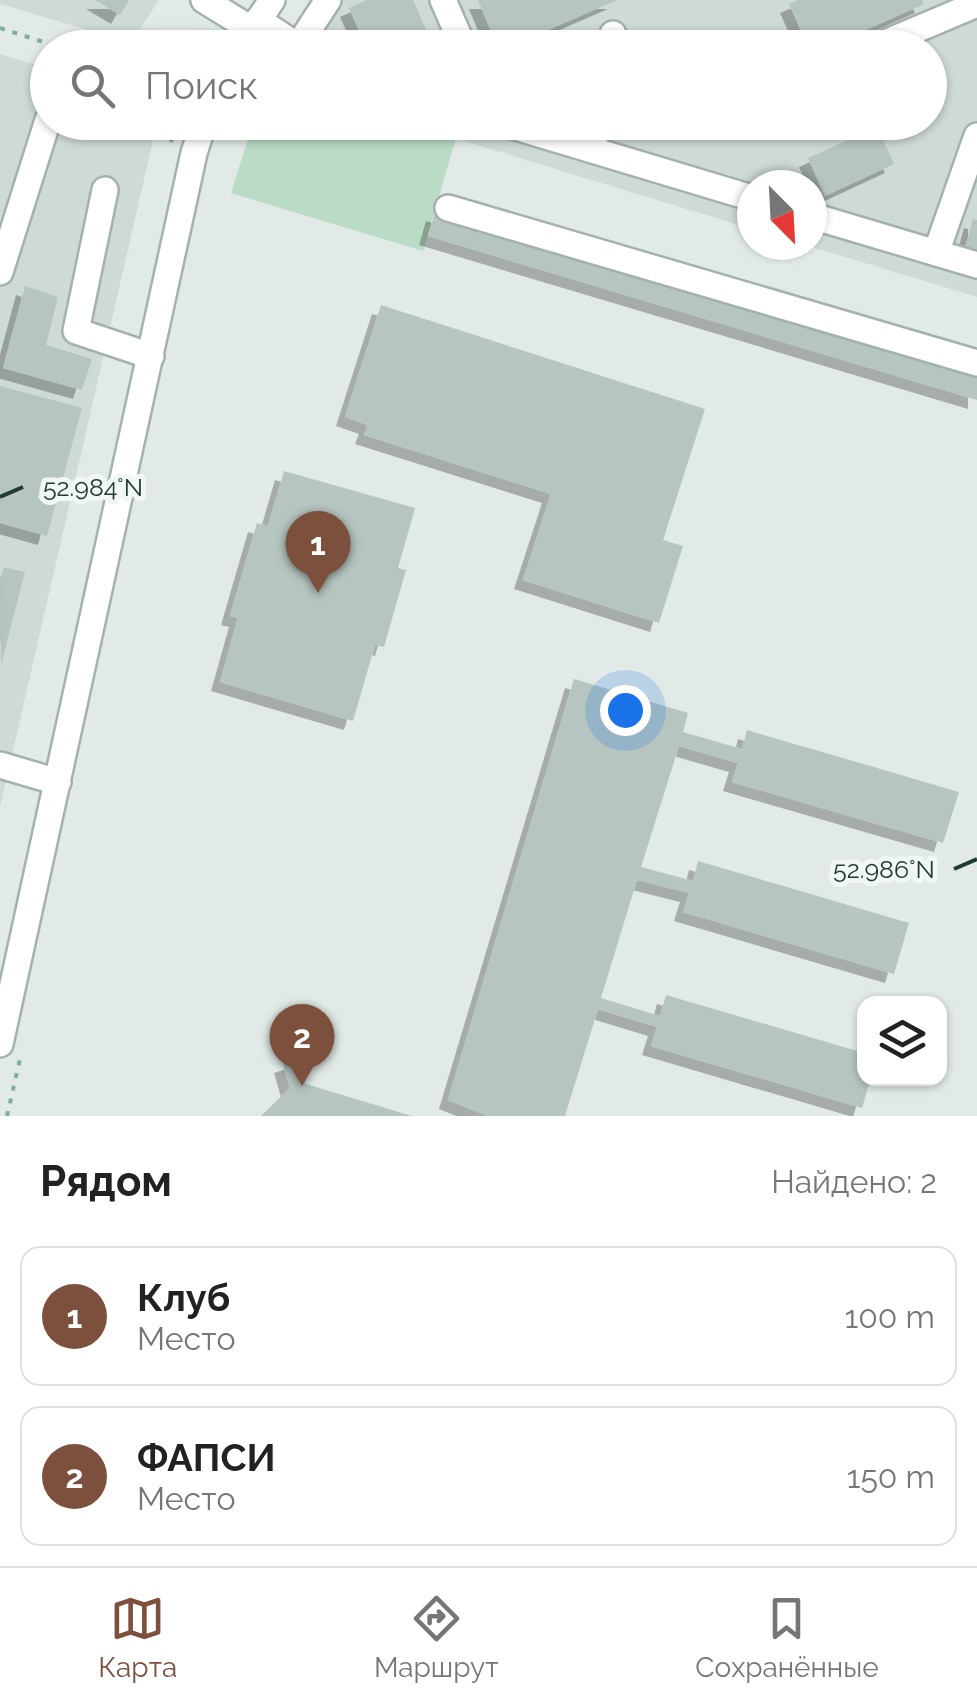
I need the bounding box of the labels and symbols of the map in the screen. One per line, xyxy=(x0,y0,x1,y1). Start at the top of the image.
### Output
north arrow xyxy=(737,170,827,260)
text: 52.984°N xyxy=(43,472,143,502)
pin: 1 xyxy=(286,510,350,593)
your location xyxy=(600,685,651,736)
text: 52.986°N xyxy=(833,854,935,884)
pin: 2 xyxy=(270,1004,334,1086)

